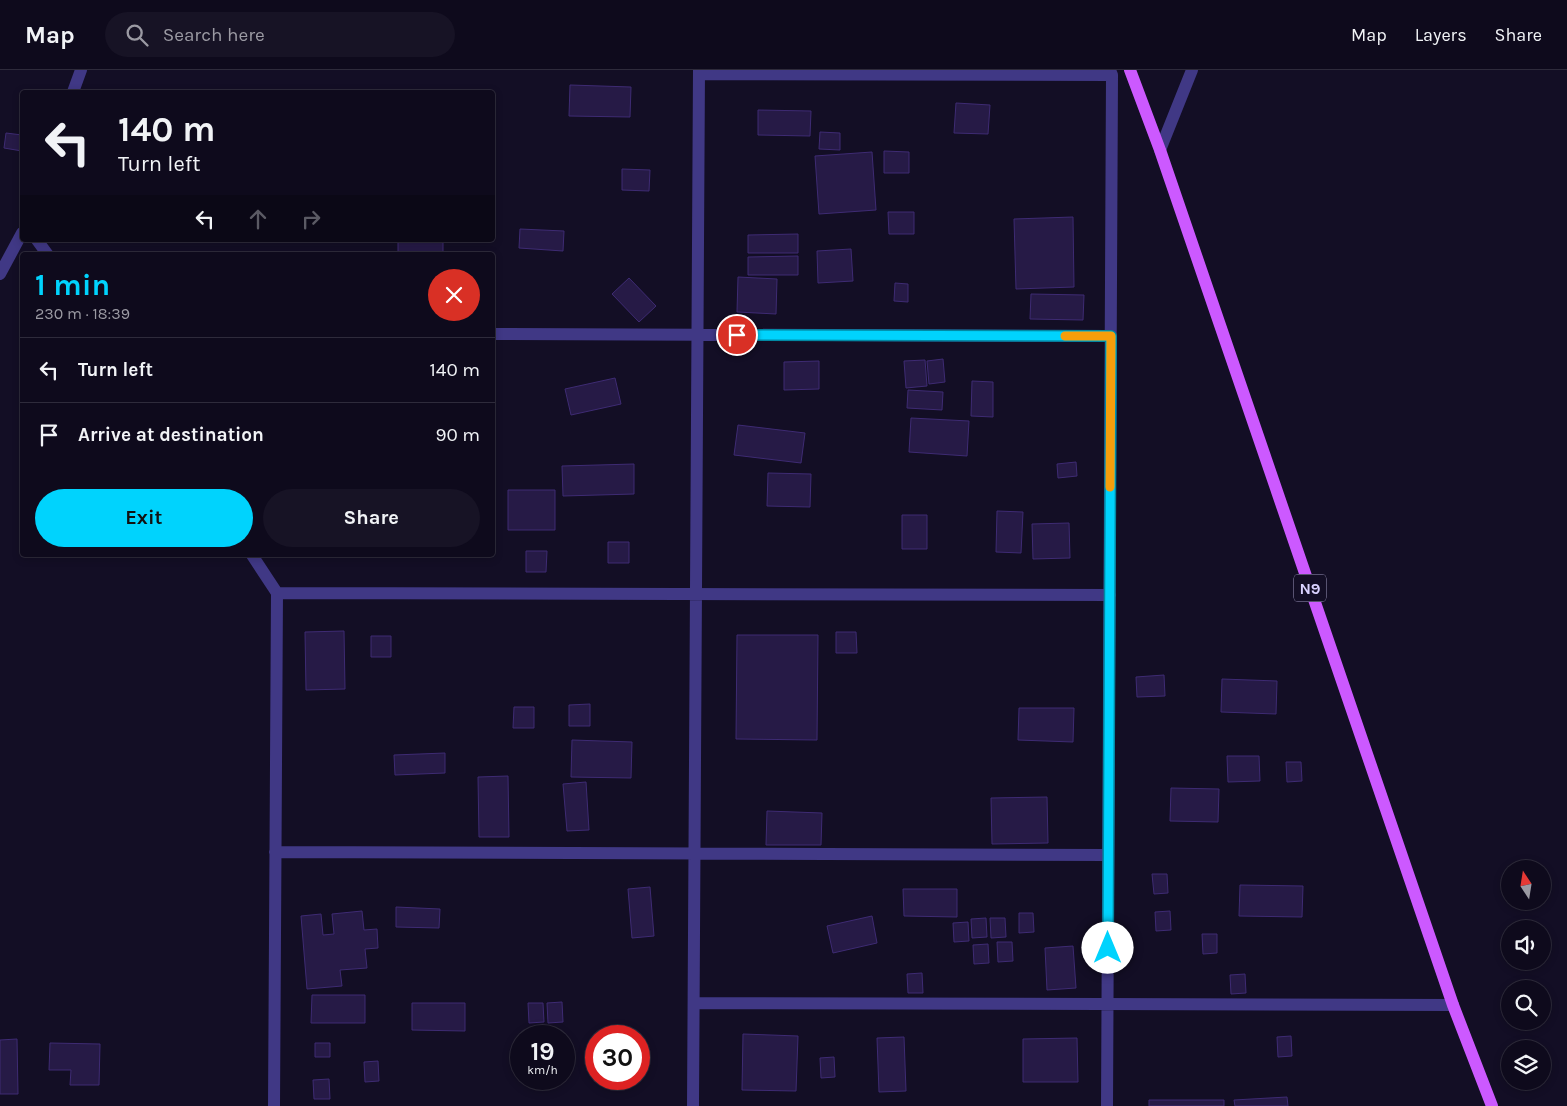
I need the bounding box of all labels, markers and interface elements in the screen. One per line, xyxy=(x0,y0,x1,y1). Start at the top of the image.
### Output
search box xyxy=(105,12,455,57)
text: Map xyxy=(25,21,75,49)
icon: search xyxy=(123,21,151,49)
text: Search here xyxy=(163,24,265,46)
text: Map xyxy=(1351,24,1387,46)
text: Layers xyxy=(1415,24,1467,46)
text: Share xyxy=(1495,24,1542,46)
text: 140 m xyxy=(118,109,216,150)
icon: left xyxy=(35,110,100,175)
text: Turn left xyxy=(118,151,201,177)
icon: left xyxy=(191,205,219,233)
icon: ahead xyxy=(244,205,272,233)
icon: right xyxy=(297,205,325,233)
text: 1 min xyxy=(35,267,110,303)
button: close xyxy=(428,269,480,321)
text: 230 m · 18:39 xyxy=(35,304,130,323)
pin xyxy=(716,314,758,356)
icon: arrive xyxy=(723,321,751,349)
icon: left xyxy=(35,356,63,384)
text: Turn left xyxy=(78,359,153,381)
text: 140 m xyxy=(430,359,480,381)
icon: arrive xyxy=(35,421,63,449)
text: Arrive at destination xyxy=(78,424,264,446)
text: 90 m xyxy=(435,424,480,446)
button: Exit xyxy=(35,489,253,547)
button: Share xyxy=(263,489,480,547)
road number: N9 xyxy=(1294,574,1326,602)
north arrow xyxy=(1501,860,1551,910)
map controls xyxy=(1501,860,1551,1090)
button: sound xyxy=(1501,920,1551,970)
position arrow xyxy=(1081,921,1133,973)
button: search xyxy=(1501,980,1551,1030)
speed limit sign: 30 xyxy=(585,1025,650,1090)
text: 19 xyxy=(530,1037,555,1066)
button: layers xyxy=(1501,1040,1551,1090)
text: km/h xyxy=(527,1063,558,1077)

